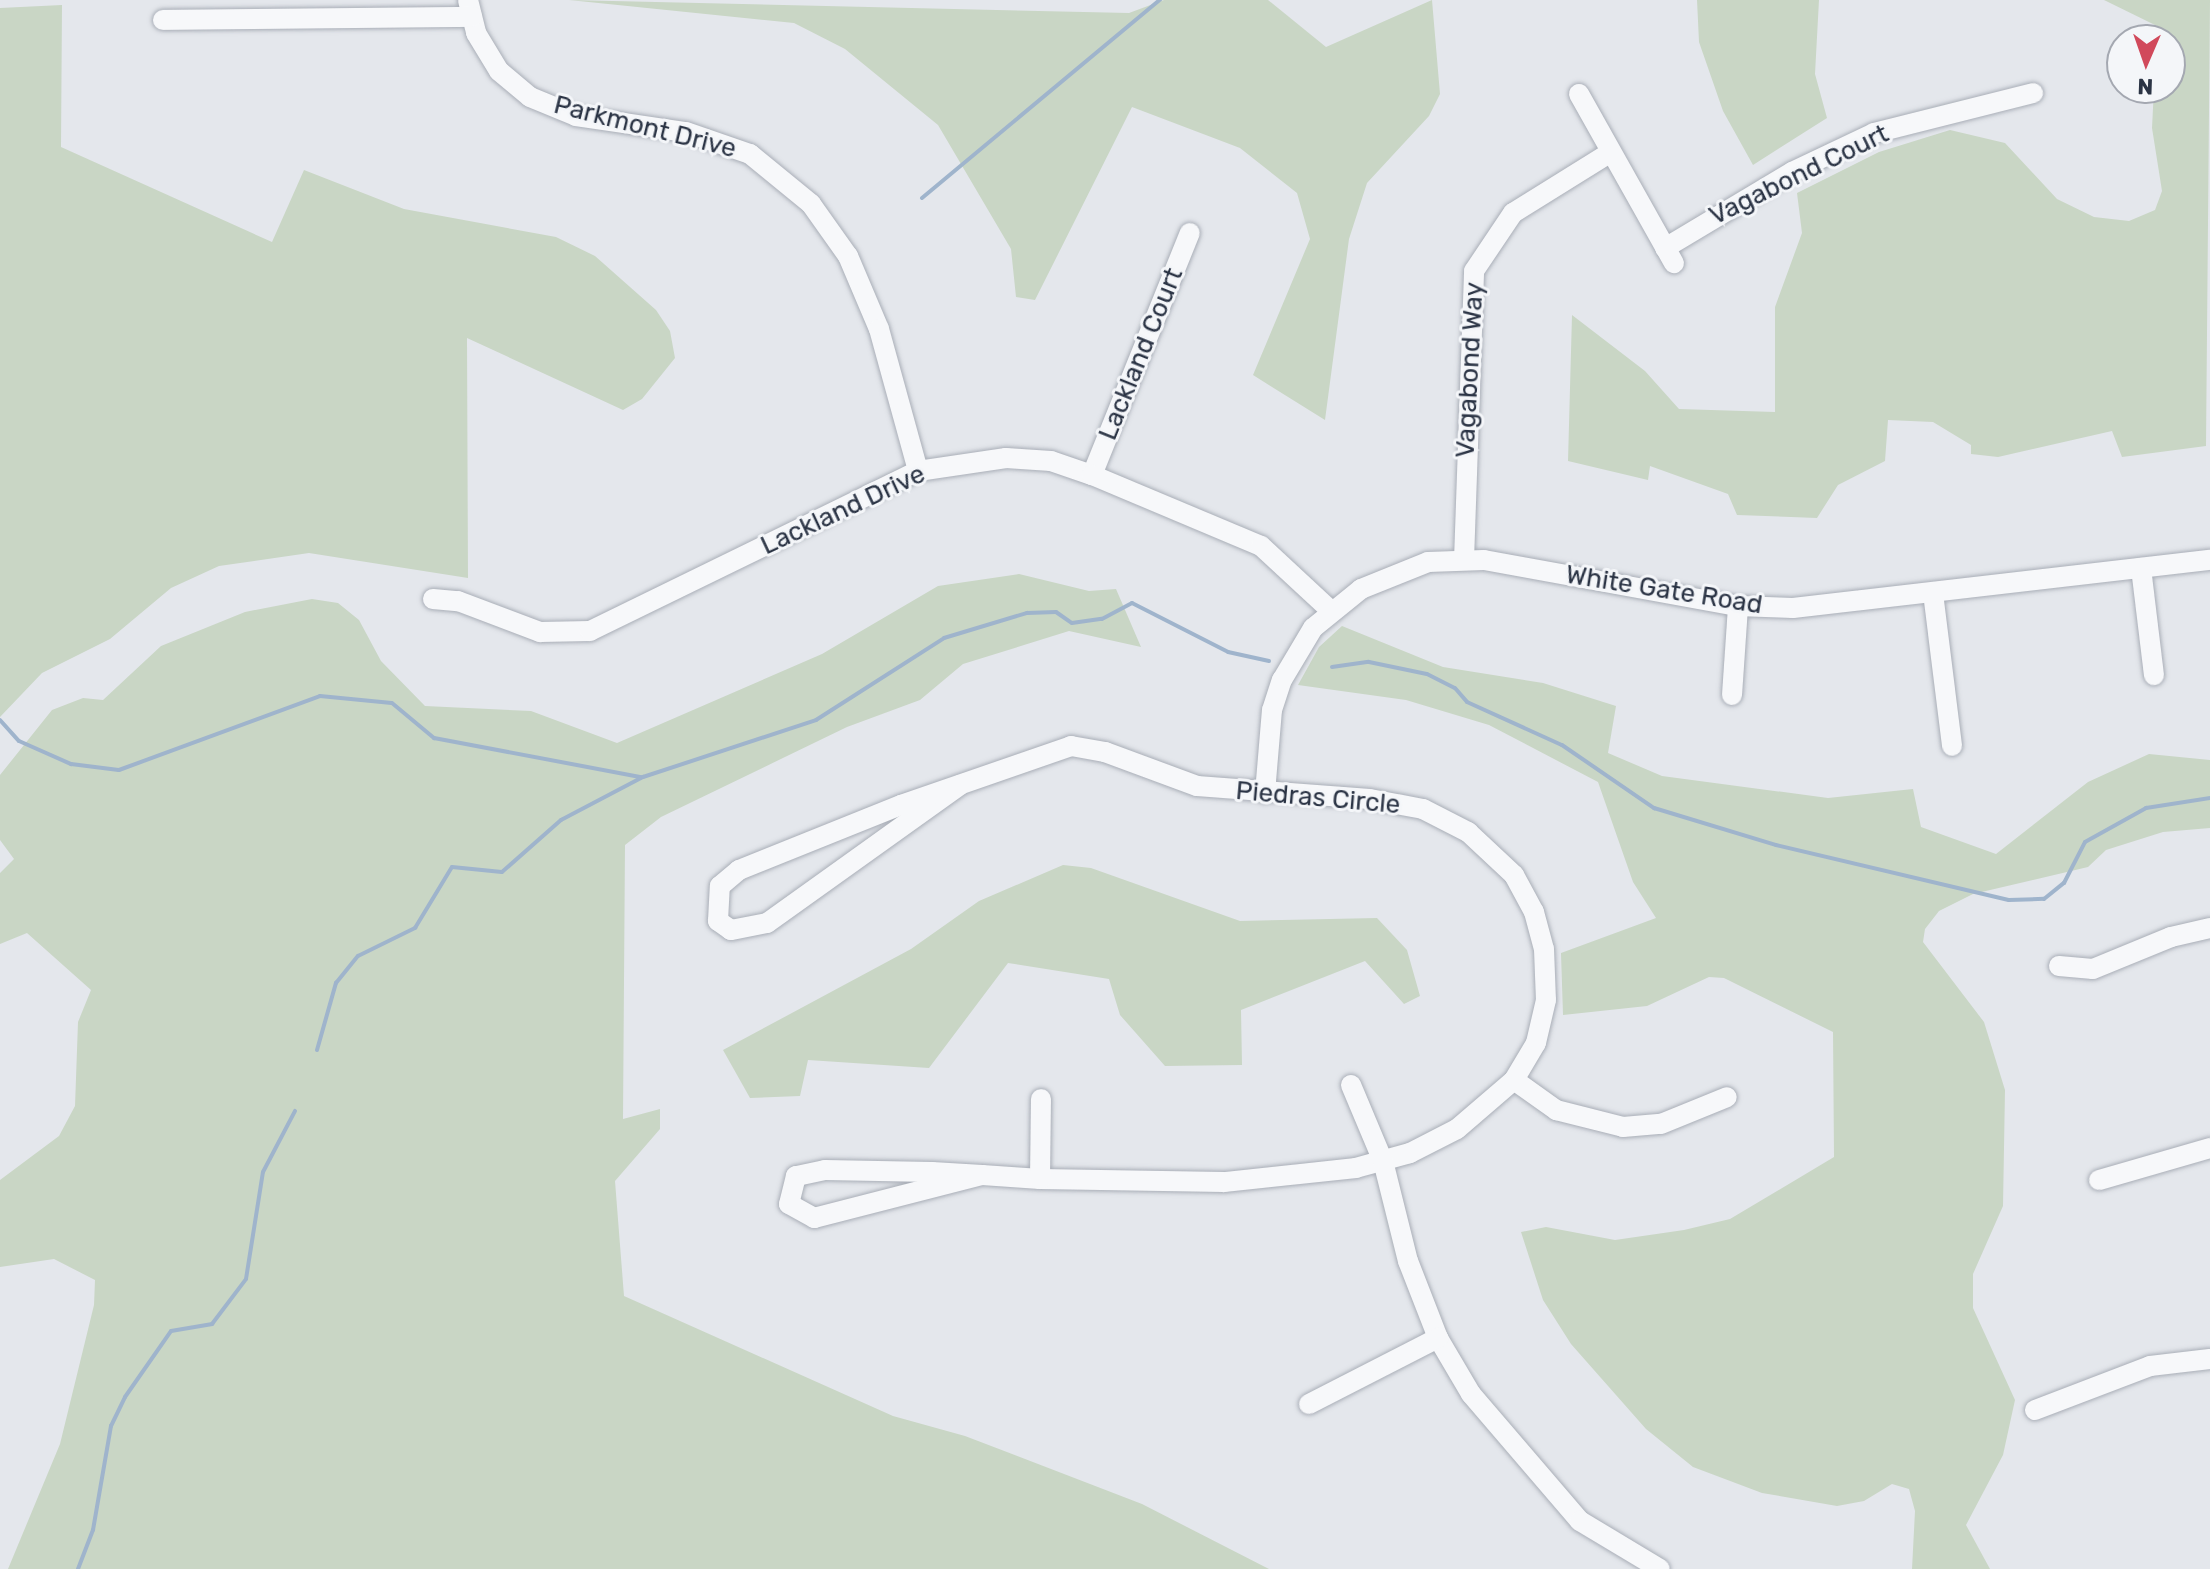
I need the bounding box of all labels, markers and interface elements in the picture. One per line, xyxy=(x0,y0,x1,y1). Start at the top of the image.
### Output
north arrow xyxy=(2106,24,2186,104)
text: N xyxy=(2137,73,2154,100)
street label: Parkmont Drive xyxy=(551,89,739,165)
street label: Vagabond Court xyxy=(1704,118,1894,232)
street label: Lackland Court xyxy=(1092,263,1190,445)
street label: Vagabond Way xyxy=(1450,281,1490,459)
street label: Lackland Drive xyxy=(756,458,930,562)
street label: White Gate Road xyxy=(1563,559,1765,621)
street label: Piedras Circle xyxy=(1234,775,1402,821)

